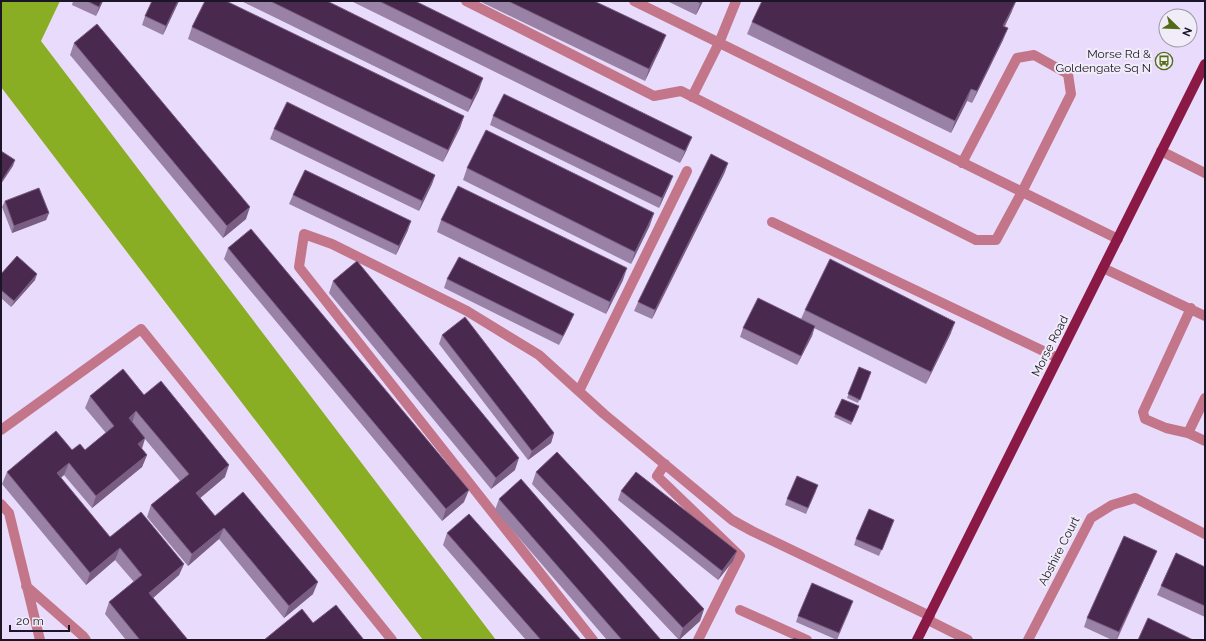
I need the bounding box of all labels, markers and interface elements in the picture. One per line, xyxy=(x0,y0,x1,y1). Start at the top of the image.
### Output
north arrow xyxy=(1158,8,1198,48)
text: N xyxy=(1179,25,1194,38)
place label: Morse Rd & Goldengate Sq N xyxy=(1056,47,1151,75)
bus stop icon: Morse Rd & Goldengate Sq N xyxy=(1154,51,1174,71)
street label: Morse Road xyxy=(1029,313,1071,379)
street label: Abshire Court xyxy=(1036,514,1082,588)
scale bar xyxy=(10,607,69,633)
text: 20 m xyxy=(16,614,44,628)

